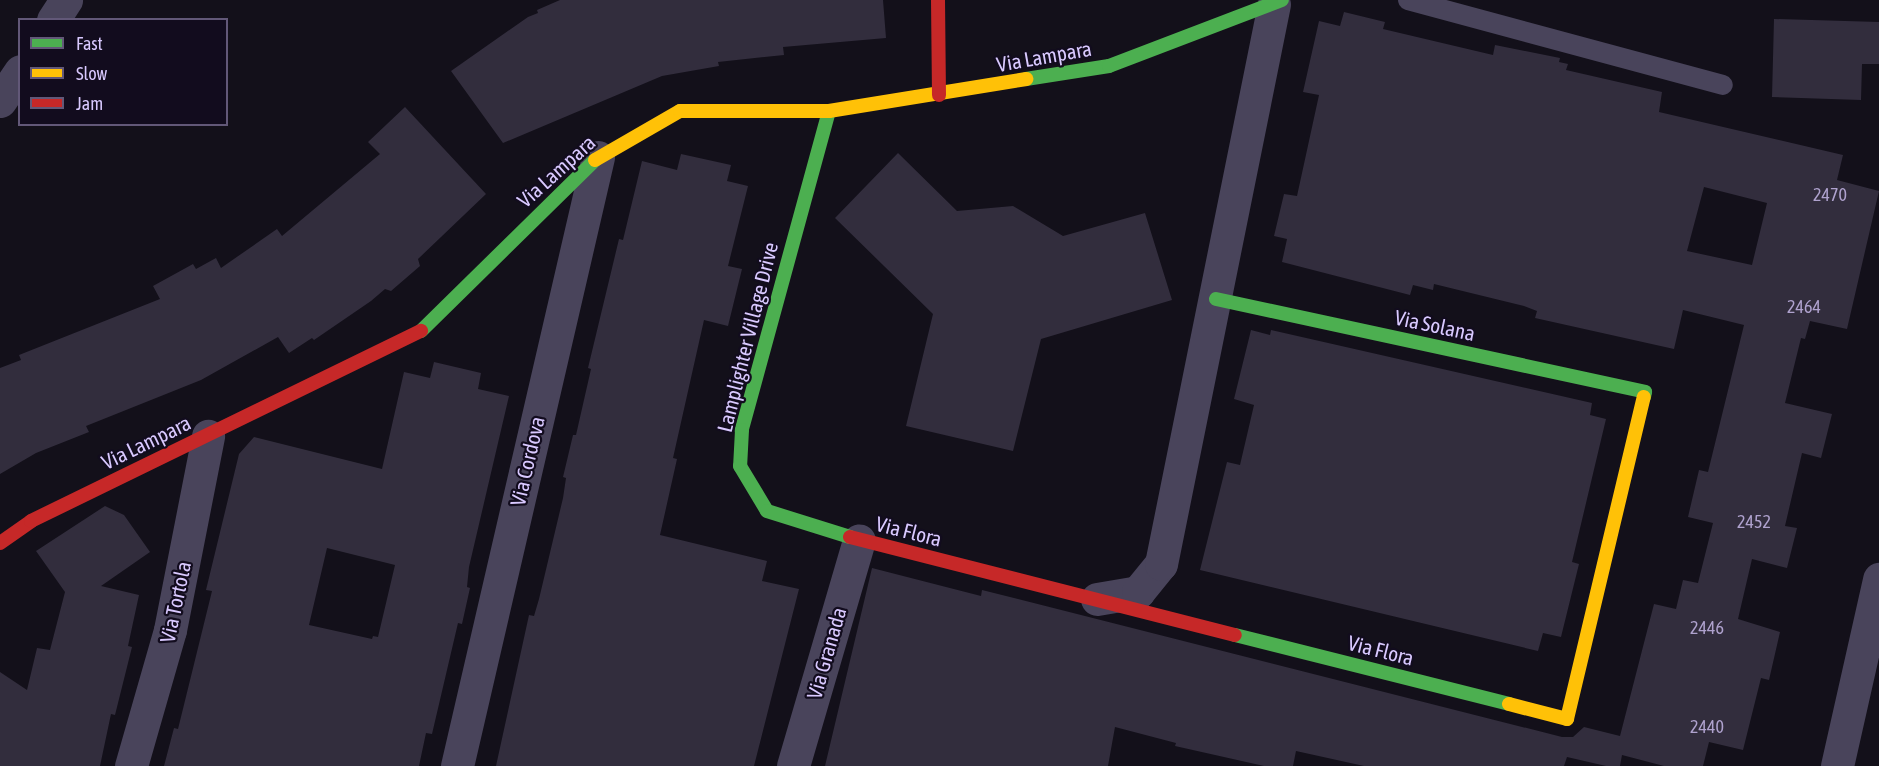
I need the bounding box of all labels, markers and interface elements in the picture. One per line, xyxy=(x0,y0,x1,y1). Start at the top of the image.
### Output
legend xyxy=(18,18,228,126)
text: Fast xyxy=(76,33,103,54)
street label: Via Lampara xyxy=(995,35,1093,77)
text: Slow xyxy=(76,63,107,84)
text: Jam xyxy=(76,93,103,114)
street label: Via Lampara xyxy=(512,130,600,212)
house number: 2470 xyxy=(1813,184,1847,206)
street label: Lamplighter Village Drive xyxy=(711,239,783,435)
house number: 2464 xyxy=(1787,296,1821,318)
street label: Via Solana xyxy=(1392,304,1478,346)
street label: Via Lampara xyxy=(97,410,195,474)
street label: Via Cordova xyxy=(504,414,550,508)
street label: Via Flora xyxy=(873,511,945,551)
house number: 2452 xyxy=(1737,511,1771,533)
street label: Via Tortola xyxy=(154,559,196,645)
street label: Via Granada xyxy=(801,604,851,702)
house number: 2446 xyxy=(1690,617,1724,639)
street label: Via Flora xyxy=(1345,630,1417,670)
house number: 2440 xyxy=(1690,716,1724,738)

